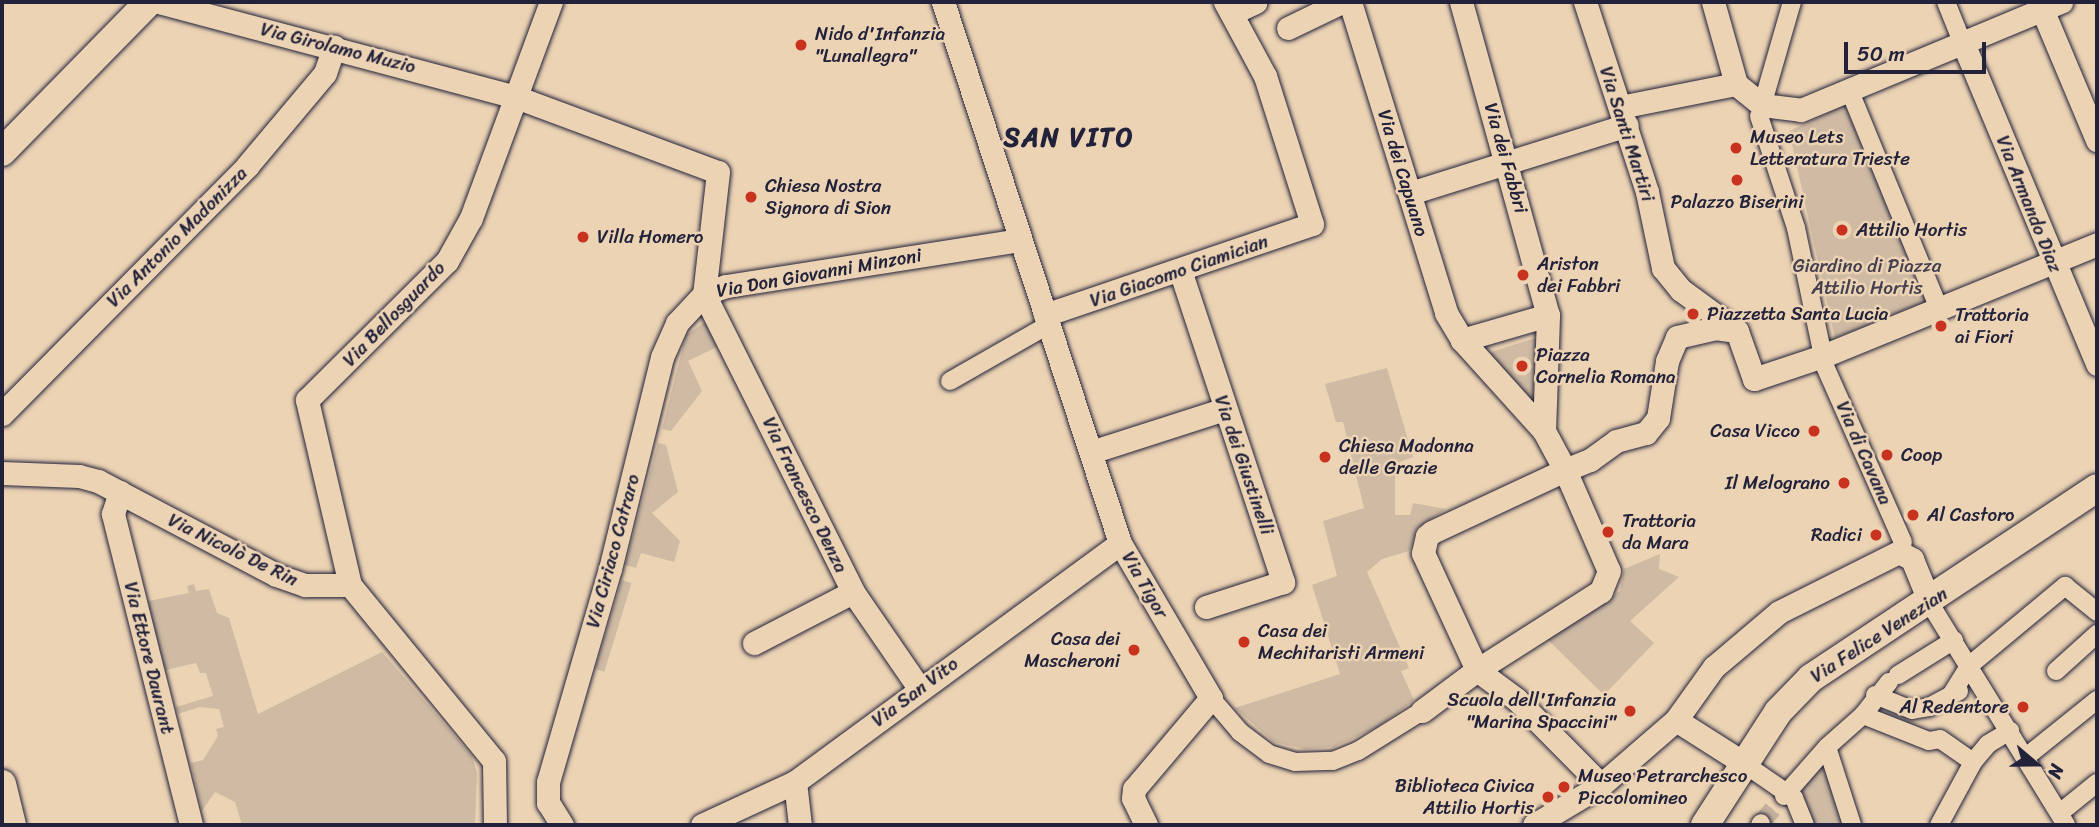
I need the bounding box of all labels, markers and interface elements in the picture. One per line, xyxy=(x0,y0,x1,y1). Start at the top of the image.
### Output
street label: Via Girolamo Muzio xyxy=(258,18,418,78)
place label: Nido d'Infanzia "Lunallegra" xyxy=(815,23,945,67)
scale bar xyxy=(1847,28,1989,72)
text: 50 m xyxy=(1857,35,1905,73)
marker: Nido d'Infanzia "Lunallegra" xyxy=(793,37,809,53)
street label: Via Santi Martiri xyxy=(1594,64,1660,204)
street label: Via dei Fabbri xyxy=(1479,100,1533,216)
street label: Via dei Capuano xyxy=(1373,107,1433,239)
district label: SAN VITO xyxy=(1005,122,1133,154)
place label: Museo Lets Letteratura Trieste xyxy=(1750,126,1909,170)
street label: Via Armando Diaz xyxy=(1991,132,2067,276)
marker: Museo Lets Letteratura Trieste xyxy=(1728,140,1744,156)
street label: Via Antonio Madonizza xyxy=(102,162,252,312)
marker: Palazzo Biserini xyxy=(1729,172,1745,188)
place label: Chiesa Nostra Signora di Sion xyxy=(765,175,891,219)
marker: Chiesa Nostra Signora di Sion xyxy=(743,189,759,205)
place label: Palazzo Biserini xyxy=(1671,191,1803,213)
place label: Attilio Hortis xyxy=(1856,219,1967,241)
marker: Attilio Hortis xyxy=(1834,222,1850,238)
place label: Villa Homero xyxy=(597,226,703,248)
marker: Villa Homero xyxy=(575,229,591,245)
street label: Via Giacomo Ciamician xyxy=(1087,230,1271,312)
street label: Via Don Giovanni Minzoni xyxy=(714,244,924,302)
place label: Ariston dei Fabbri xyxy=(1537,253,1620,297)
park label: Giardino di Piazza Attilio Hortis xyxy=(1793,255,1941,299)
street label: Via Bellosguardo xyxy=(338,257,450,371)
marker: Ariston dei Fabbri xyxy=(1515,267,1531,283)
place label: Piazzetta Santa Lucia xyxy=(1707,303,1888,325)
place label: Trattoria ai Fiori xyxy=(1955,304,2029,348)
marker: Piazzetta Santa Lucia xyxy=(1685,306,1701,322)
marker: Trattoria ai Fiori xyxy=(1933,318,1949,334)
place label: Piazza Cornelia Romana xyxy=(1536,344,1676,388)
marker: Piazza Cornelia Romana xyxy=(1514,358,1530,374)
street label: Via dei Giustinelli xyxy=(1209,392,1279,538)
street label: Via di Cavana xyxy=(1831,398,1897,508)
street label: Via Francesco Denza xyxy=(757,413,853,577)
place label: Casa Vicco xyxy=(1710,420,1800,442)
marker: Casa Vicco xyxy=(1806,423,1822,439)
place label: Chiesa Madonna delle Grazie xyxy=(1339,435,1474,479)
place label: Coop xyxy=(1901,444,1942,466)
marker: Coop xyxy=(1879,447,1895,463)
marker: Chiesa Madonna delle Grazie xyxy=(1317,449,1333,465)
street label: Via Ciriaco Catraro xyxy=(581,471,645,631)
place label: Il Melograno xyxy=(1725,472,1830,494)
marker: Il Melograno xyxy=(1836,475,1852,491)
place label: Al Castoro xyxy=(1927,504,2015,526)
marker: Al Castoro xyxy=(1905,507,1921,523)
street label: Via Nicolò De Rin xyxy=(164,509,302,591)
place label: Trattoria da Mara xyxy=(1622,510,1696,554)
marker: Trattoria da Mara xyxy=(1600,524,1616,540)
place label: Radici xyxy=(1811,524,1862,546)
marker: Radici xyxy=(1868,527,1884,543)
street label: Via Tigor xyxy=(1117,547,1173,623)
street label: Via Ettore Daurant xyxy=(119,580,179,736)
street label: Via Felice Venezian xyxy=(1806,582,1952,688)
place label: Casa dei Mechitaristi Armeni xyxy=(1258,620,1425,664)
place label: Casa dei Mascheroni xyxy=(1024,628,1120,672)
marker: Casa dei Mechitaristi Armeni xyxy=(1236,634,1252,650)
marker: Casa dei Mascheroni xyxy=(1126,642,1142,658)
street label: Via San Vito xyxy=(867,652,963,732)
place label: Scuola dell'Infanzia "Marina Spaccini" xyxy=(1447,689,1616,733)
place label: Al Redentore xyxy=(1900,696,2009,718)
marker: Al Redentore xyxy=(2015,699,2031,715)
marker: Scuola dell'Infanzia "Marina Spaccini" xyxy=(1622,703,1638,719)
north arrow xyxy=(2001,729,2071,799)
text: N xyxy=(2038,760,2074,783)
place label: Museo Petrarchesco Piccolomineo xyxy=(1578,765,1747,809)
place label: Biblioteca Civica Attilio Hortis xyxy=(1395,775,1534,819)
marker: Museo Petrarchesco Piccolomineo xyxy=(1556,779,1572,795)
marker: Biblioteca Civica Attilio Hortis xyxy=(1540,789,1556,805)

